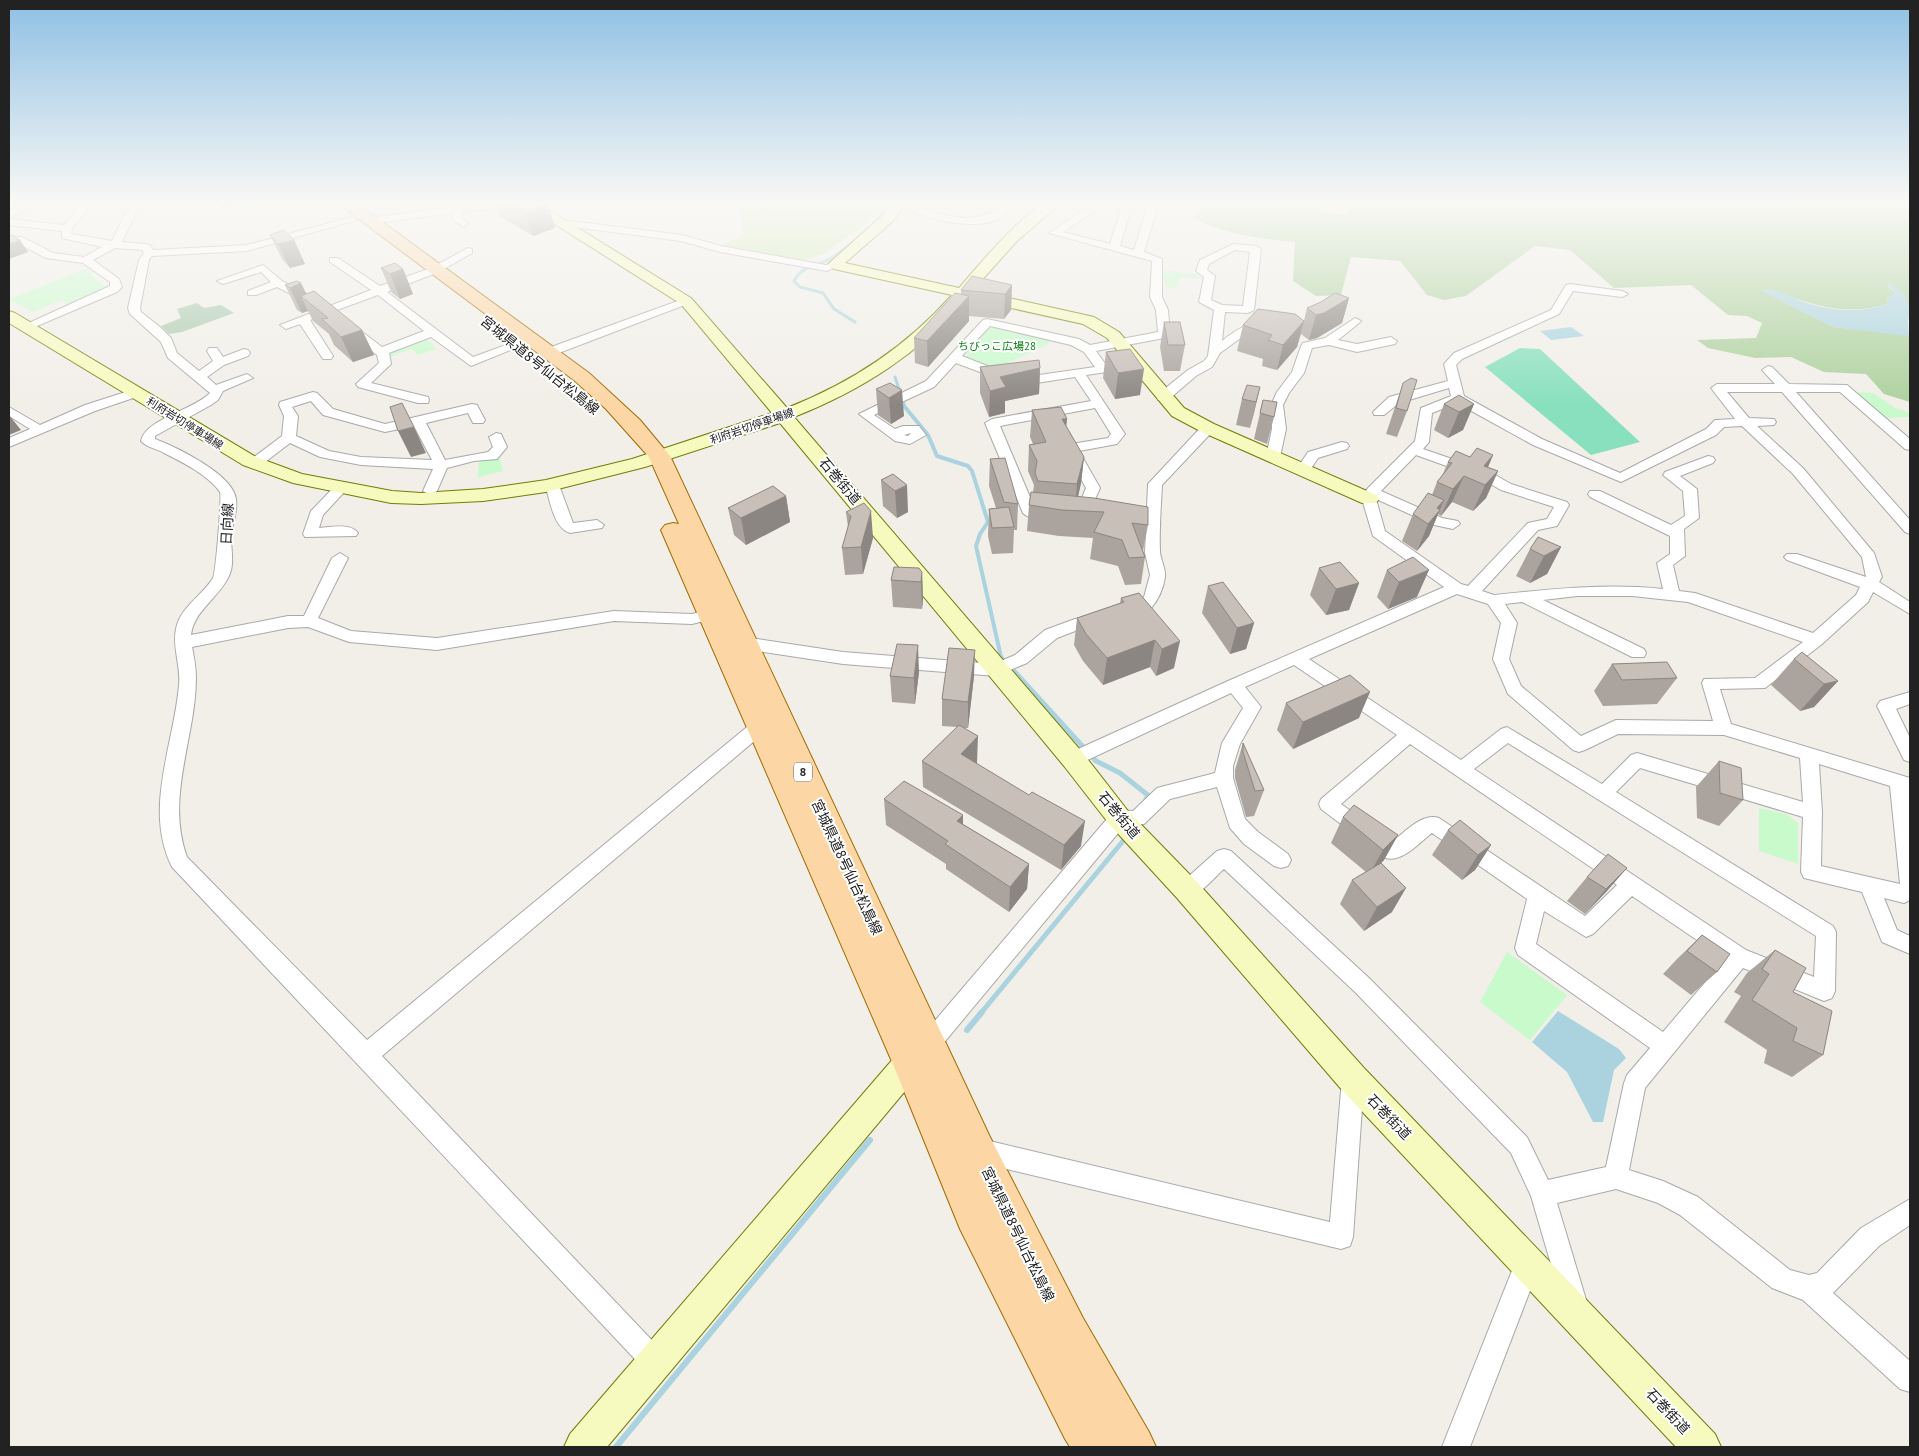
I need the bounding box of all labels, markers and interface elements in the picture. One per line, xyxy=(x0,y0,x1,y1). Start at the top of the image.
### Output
street label: 宮城県道8号仙台松島線 xyxy=(477,312,603,418)
park label: ちびっこ広場28 xyxy=(958,339,1036,353)
street label: 利府岩切停車場線 xyxy=(144,394,226,452)
street label: 利府岩切停車場線 xyxy=(708,405,796,447)
street label: 石巻街道 xyxy=(815,454,865,508)
street label: 日向線 xyxy=(217,503,237,545)
road number: 8 xyxy=(794,762,812,782)
street label: 石巻街道 xyxy=(1094,788,1144,842)
street label: 宮城県道8号仙台松島線 xyxy=(808,796,886,938)
street label: 石巻街道 xyxy=(1363,1091,1415,1143)
street label: 宮城県道8号仙台松島線 xyxy=(978,1164,1058,1304)
street label: 石巻街道 xyxy=(1642,1384,1694,1438)

